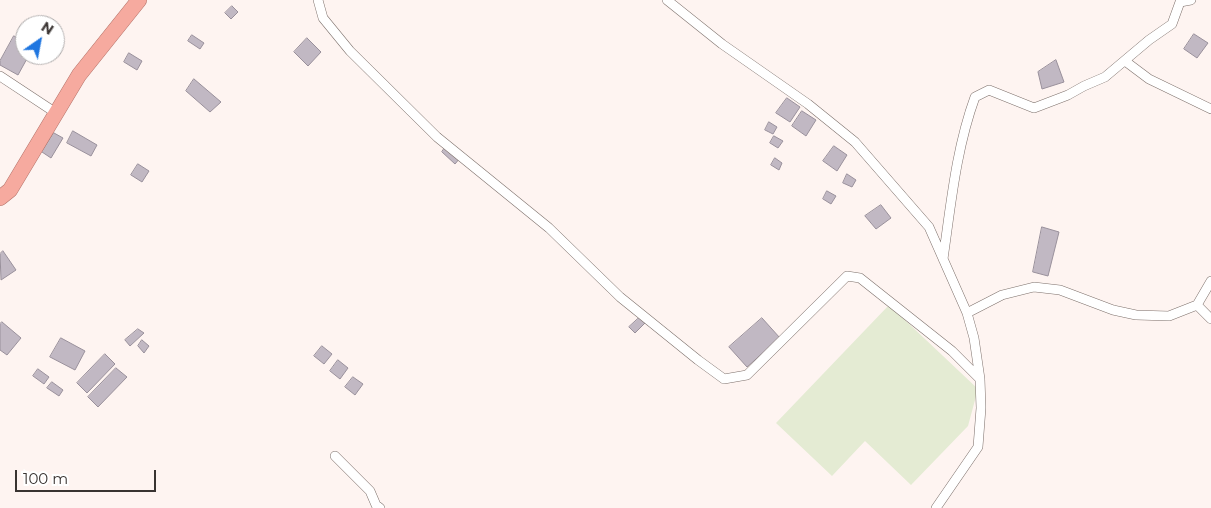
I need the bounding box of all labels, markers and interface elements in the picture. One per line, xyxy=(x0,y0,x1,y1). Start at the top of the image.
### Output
north arrow xyxy=(15,15,65,65)
text: N xyxy=(38,18,57,39)
scale bar xyxy=(18,460,159,492)
text: 100 m xyxy=(23,469,68,488)

